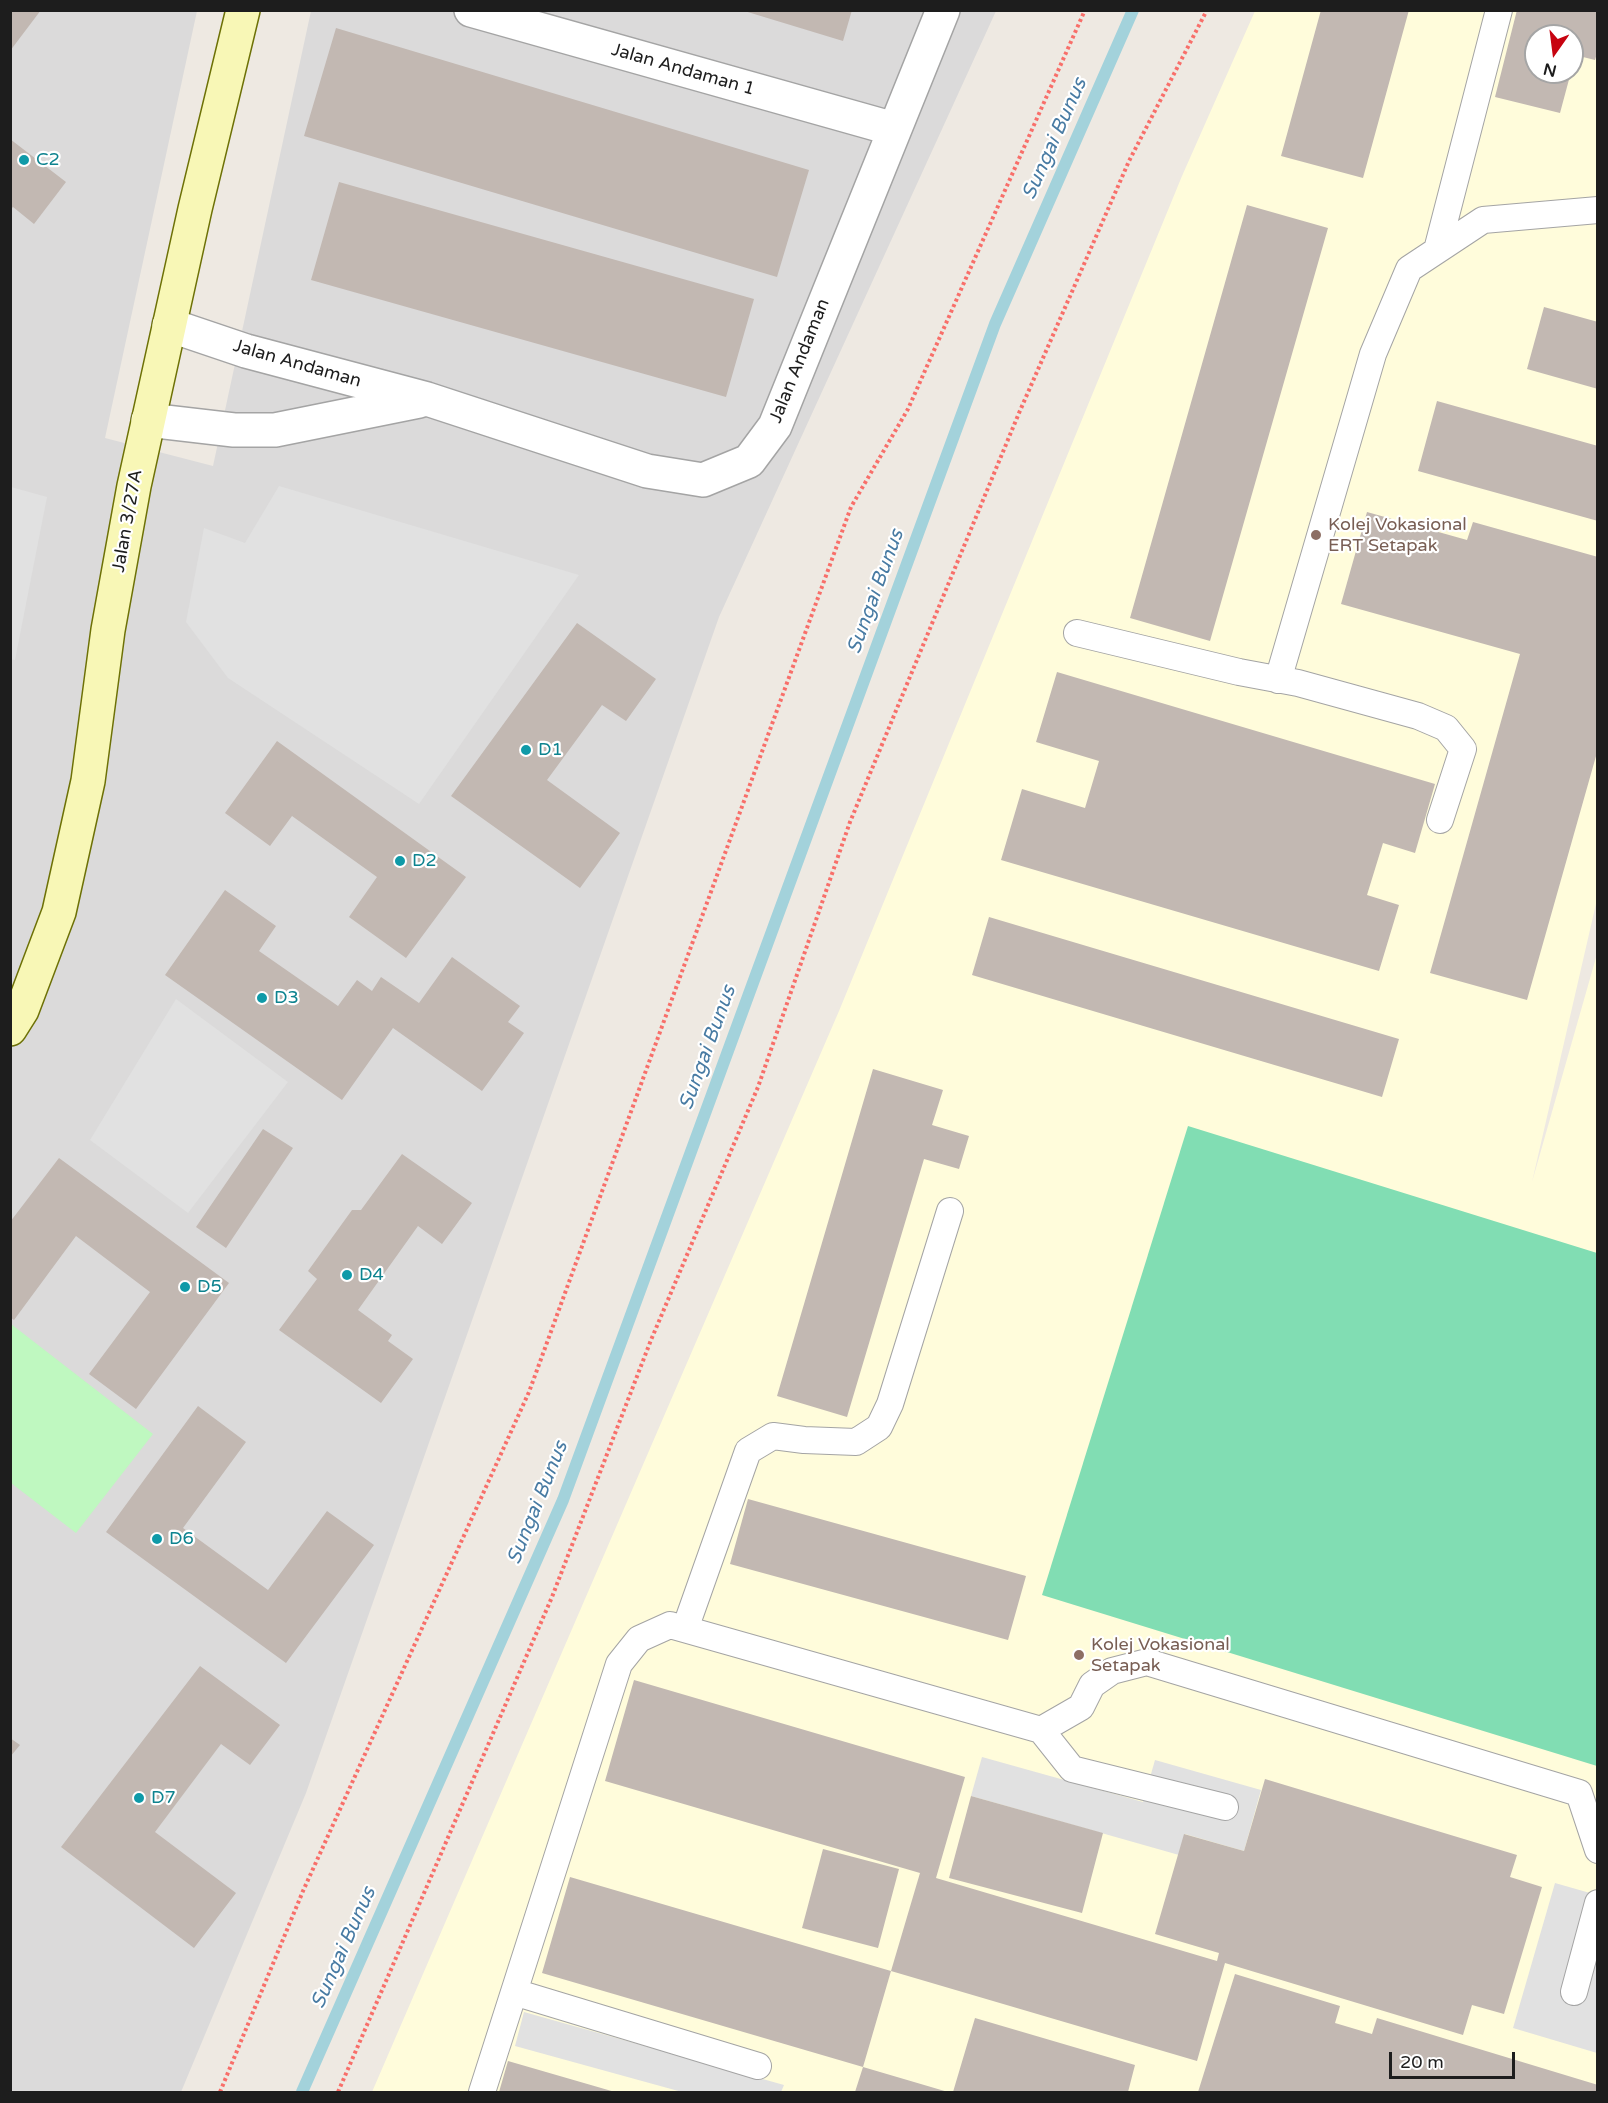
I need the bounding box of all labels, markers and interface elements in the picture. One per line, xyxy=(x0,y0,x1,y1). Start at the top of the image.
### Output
north arrow xyxy=(1524,24,1584,84)
street label: Jalan Andaman 1 xyxy=(609,39,757,101)
text: N xyxy=(1541,58,1559,81)
water label: Sungai Bunus xyxy=(1018,75,1092,203)
place label: C2 xyxy=(36,149,60,171)
marker: C2 xyxy=(17,153,31,167)
street label: Jalan Andaman xyxy=(765,296,835,426)
street label: Jalan Andaman xyxy=(231,335,363,393)
street label: Jalan 3/27A xyxy=(108,468,148,574)
place label: Kolej Vokasional ERT Setapak xyxy=(1328,514,1467,556)
water label: Sungai Bunus xyxy=(842,527,910,657)
marker: Kolej Vokasional ERT Setapak xyxy=(1309,528,1323,542)
place label: D1 xyxy=(538,739,563,761)
marker: D1 xyxy=(519,743,533,757)
place label: D2 xyxy=(412,850,437,872)
marker: D2 xyxy=(393,854,407,868)
water label: Sungai Bunus xyxy=(674,983,742,1113)
place label: D3 xyxy=(274,987,299,1009)
marker: D3 xyxy=(255,991,269,1005)
place label: D4 xyxy=(359,1264,384,1286)
marker: D4 xyxy=(340,1268,354,1282)
place label: D5 xyxy=(197,1276,222,1298)
marker: D5 xyxy=(178,1280,192,1294)
water label: Sungai Bunus xyxy=(502,1438,574,1568)
place label: D6 xyxy=(169,1528,194,1550)
marker: D6 xyxy=(150,1532,164,1546)
place label: Kolej Vokasional Setapak xyxy=(1091,1634,1230,1676)
marker: Kolej Vokasional Setapak xyxy=(1072,1648,1086,1662)
place label: D7 xyxy=(151,1787,176,1809)
marker: D7 xyxy=(132,1791,146,1805)
water label: Sungai Bunus xyxy=(307,1884,381,2012)
scale bar xyxy=(1392,2040,1518,2078)
text: 20 m xyxy=(1400,2051,1444,2073)

